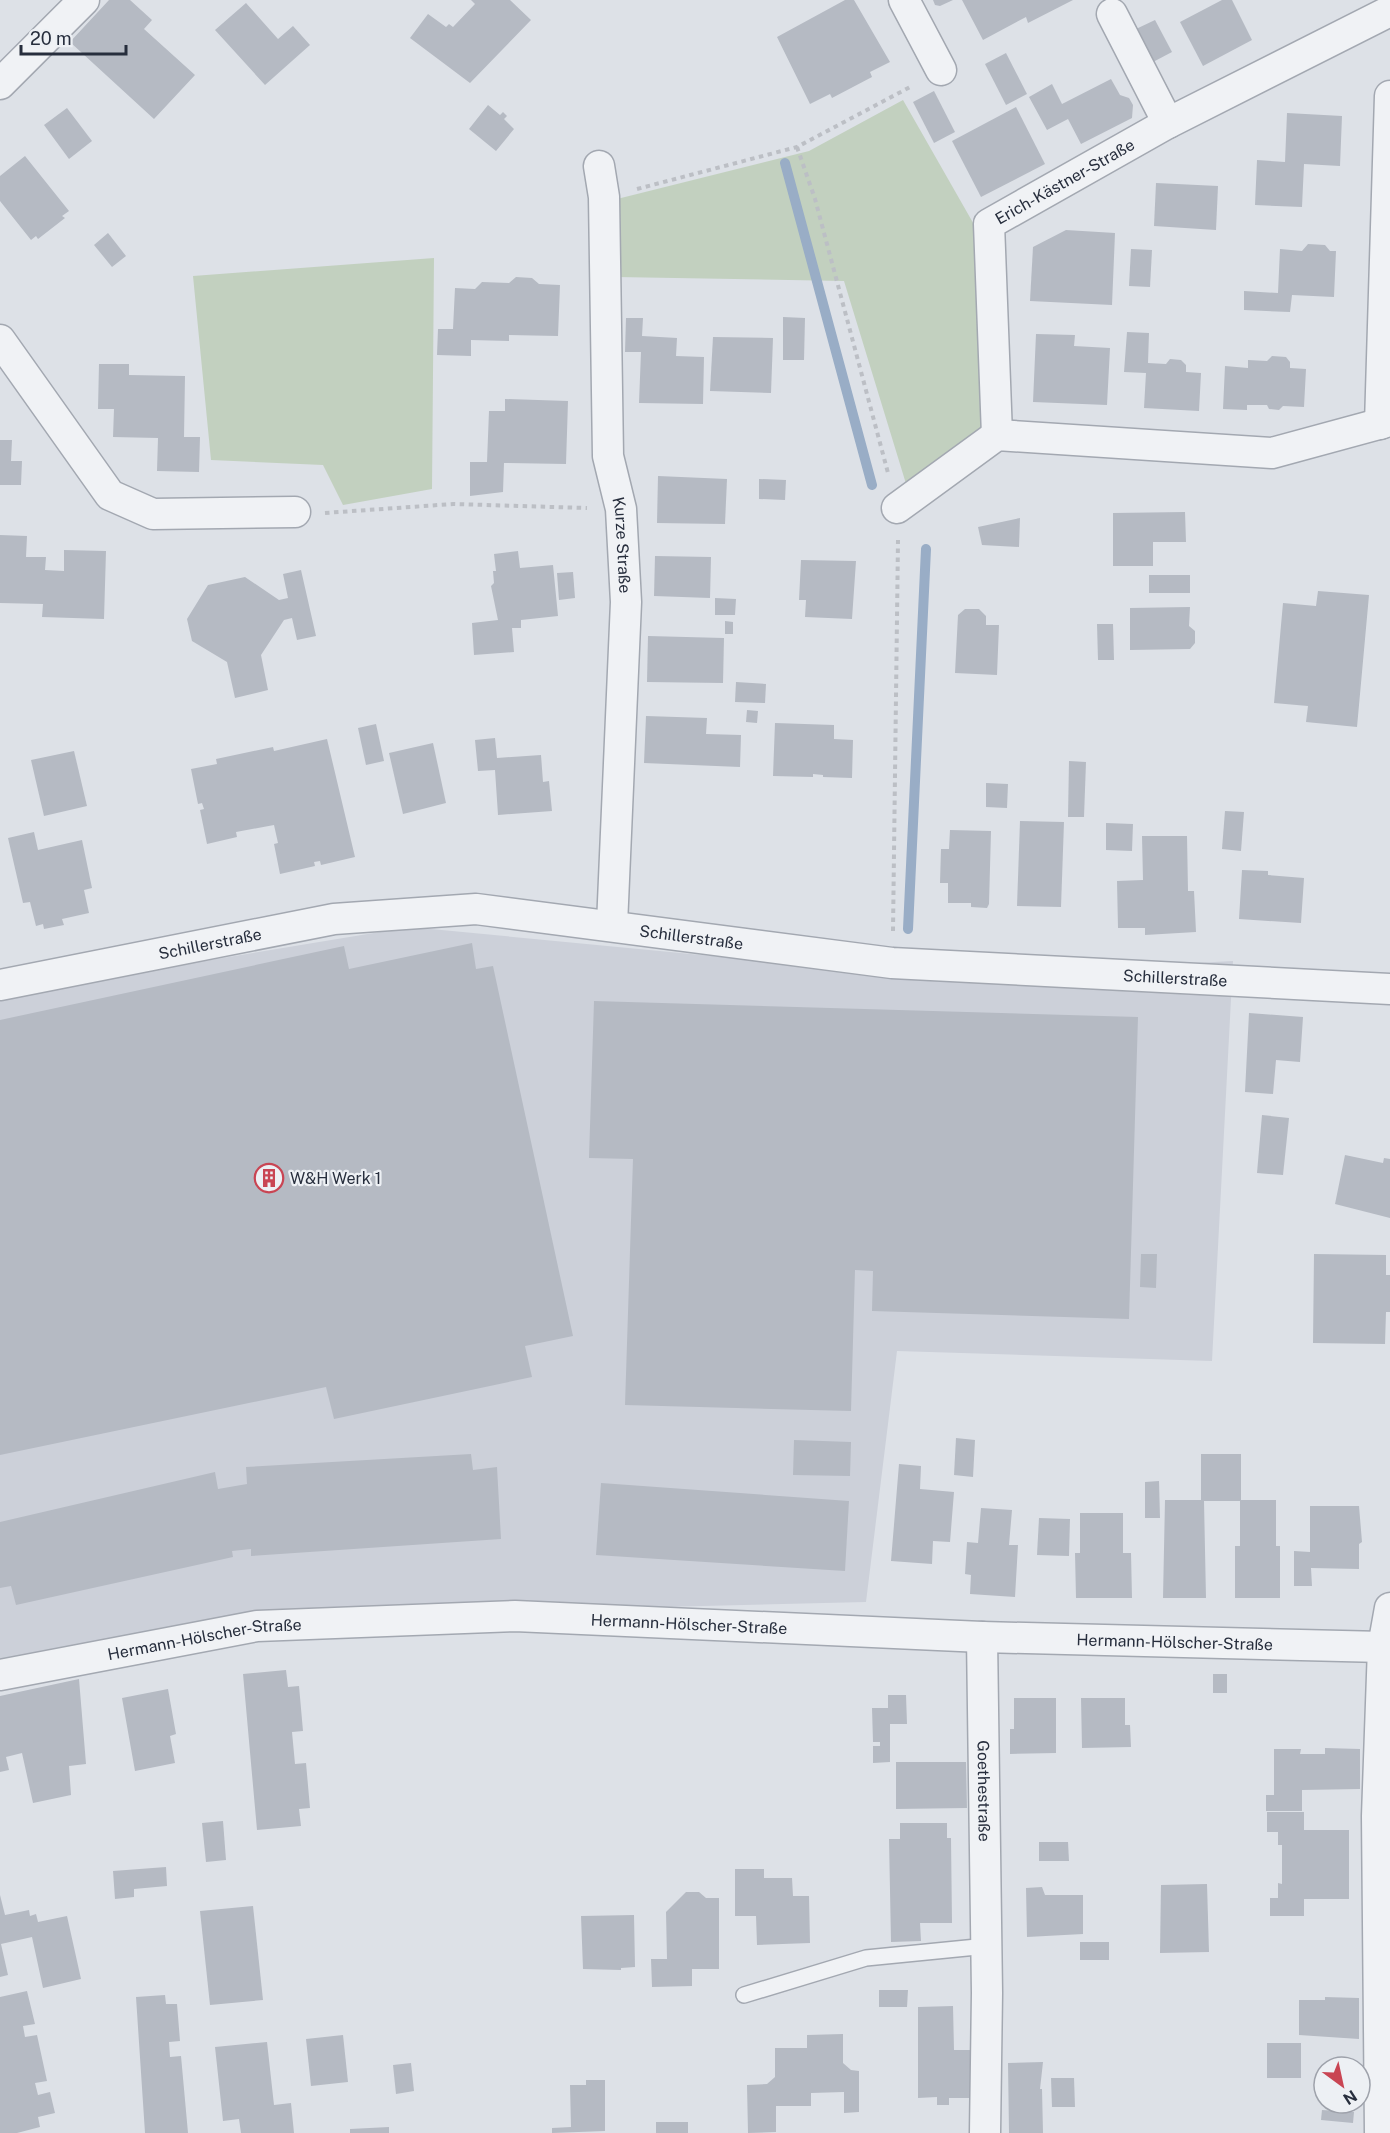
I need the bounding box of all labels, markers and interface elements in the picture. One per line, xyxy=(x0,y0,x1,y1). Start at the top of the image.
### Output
scale bar xyxy=(21,18,126,56)
text: 20 m xyxy=(30,28,72,49)
street label: Erich-Kästner-Straße xyxy=(992,134,1138,228)
street label: Kurze Straße xyxy=(609,495,635,594)
street label: Schillerstraße xyxy=(638,921,744,953)
street label: Schillerstraße xyxy=(157,924,263,963)
street label: Schillerstraße xyxy=(1123,966,1228,990)
building icon: W&H Werk 1 xyxy=(253,1162,285,1194)
place label: W&H Werk 1 xyxy=(290,1169,381,1188)
street label: Hermann-Hölscher-Straße xyxy=(590,1610,788,1638)
street label: Hermann-Hölscher-Straße xyxy=(106,1615,302,1664)
street label: Hermann-Hölscher-Straße xyxy=(1076,1630,1273,1654)
street label: Goethestraße xyxy=(974,1740,994,1842)
north arrow xyxy=(1312,2055,1372,2115)
text: N xyxy=(1339,2086,1360,2109)

